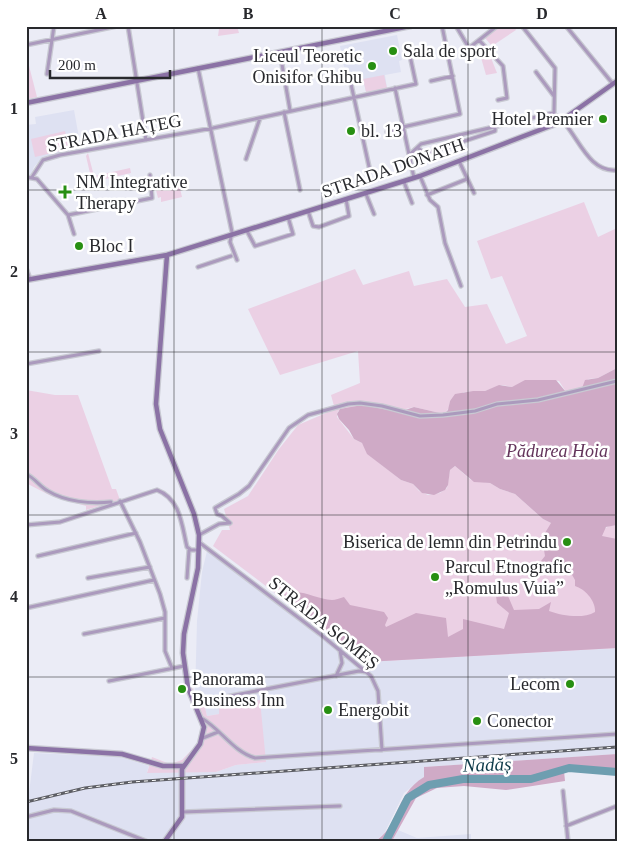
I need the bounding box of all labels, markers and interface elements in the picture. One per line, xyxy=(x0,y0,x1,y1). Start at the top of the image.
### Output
text: A xyxy=(95,5,107,22)
text: B xyxy=(243,5,254,22)
text: C xyxy=(389,5,401,22)
text: D xyxy=(536,5,548,22)
place label: Sala de sport xyxy=(403,41,496,61)
marker: Sala de sport xyxy=(387,45,399,57)
place label: Liceul Teoretic Onisifor Ghibu xyxy=(253,46,362,87)
scale bar xyxy=(50,48,170,80)
text: 200 m xyxy=(58,57,96,73)
marker: Liceul Teoretic Onisifor Ghibu xyxy=(366,60,378,72)
text: 1 xyxy=(10,100,18,117)
place label: Hotel Premier xyxy=(492,109,593,129)
street label: STRADA HAȚEG xyxy=(45,110,183,156)
marker: Hotel Premier xyxy=(597,113,609,125)
place label: bl. 13 xyxy=(361,121,402,141)
marker: bl. 13 xyxy=(345,125,357,137)
street label: STRADA DONATH xyxy=(319,134,467,202)
place label: NM Integrative Therapy xyxy=(76,172,187,213)
marker: NM Integrative Therapy xyxy=(58,185,72,199)
place label: Bloc I xyxy=(89,236,134,256)
marker: Bloc I xyxy=(73,240,85,252)
text: 2 xyxy=(10,263,18,280)
text: 3 xyxy=(10,425,18,442)
park label: Pădurea Hoia xyxy=(505,441,608,461)
place label: Biserica de lemn din Petrindu xyxy=(343,532,557,552)
marker: Biserica de lemn din Petrindu xyxy=(561,536,573,548)
place label: Parcul Etnografic „Romulus Vuia” xyxy=(445,557,571,598)
marker: Parcul Etnografic „Romulus Vuia” xyxy=(429,571,441,583)
street label: STRADA SOMEȘ xyxy=(265,573,383,673)
text: 4 xyxy=(10,588,18,605)
place label: Panorama Business Inn xyxy=(192,669,285,710)
place label: Lecom xyxy=(510,674,560,694)
marker: Lecom xyxy=(564,678,576,690)
marker: Panorama Business Inn xyxy=(176,683,188,695)
place label: Energobit xyxy=(338,700,409,720)
marker: Energobit xyxy=(322,704,334,716)
place label: Conector xyxy=(487,711,553,731)
marker: Conector xyxy=(471,715,483,727)
text: 5 xyxy=(10,750,18,767)
water label: Nadăș xyxy=(461,753,512,776)

